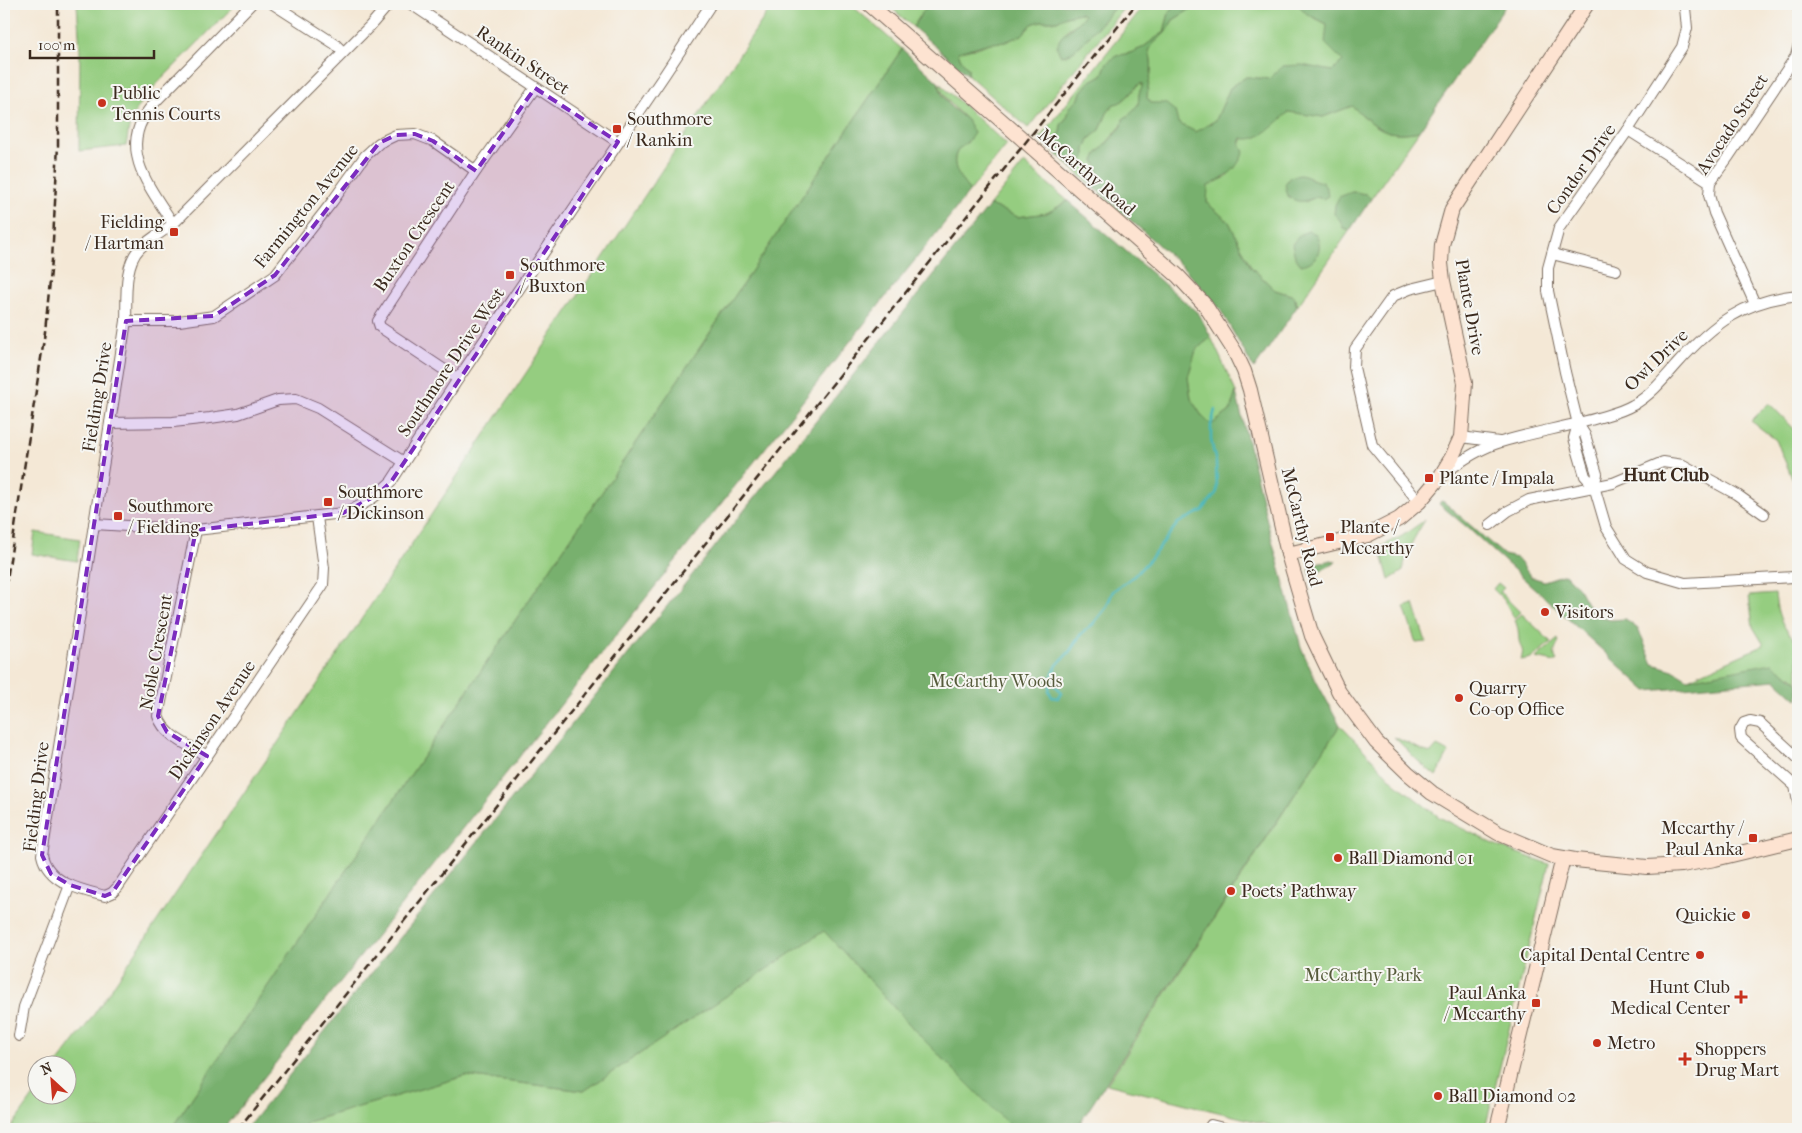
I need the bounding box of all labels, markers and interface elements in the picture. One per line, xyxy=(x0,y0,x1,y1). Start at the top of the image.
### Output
street label: Rankin Street xyxy=(472,21,574,100)
scale bar xyxy=(30,28,154,60)
text: 100 m xyxy=(38,36,76,54)
street label: Avocado Street xyxy=(1692,70,1773,179)
place label: Public Tennis Courts xyxy=(112,83,221,125)
marker: Public Tennis Courts xyxy=(96,97,108,109)
place label: Southmore / Rankin xyxy=(626,109,712,151)
street label: Condor Drive xyxy=(1542,120,1620,219)
marker: Southmore / Rankin xyxy=(611,123,623,135)
street label: McCarthy Road xyxy=(1034,124,1140,220)
street label: Farmington Avenue xyxy=(250,140,363,273)
street label: Buxton Crescent xyxy=(369,176,460,296)
place label: Fielding / Hartman xyxy=(84,212,165,254)
marker: Fielding / Hartman xyxy=(168,226,180,238)
place label: Southmore / Buxton xyxy=(519,255,605,297)
street label: Plante Drive xyxy=(1451,257,1488,357)
marker: Southmore / Buxton xyxy=(504,269,516,281)
street label: Southmore Drive West xyxy=(394,283,509,441)
street label: Owl Drive xyxy=(1620,325,1693,396)
street label: Fielding Drive xyxy=(78,340,117,454)
district label: Hunt Club xyxy=(1623,464,1709,486)
street label: McCarthy Road xyxy=(1277,465,1326,589)
place label: Plante / Impala xyxy=(1439,468,1555,489)
marker: Plante / Impala xyxy=(1423,472,1435,484)
place label: Southmore / Dickinson xyxy=(337,482,425,524)
place label: Southmore / Fielding xyxy=(127,496,213,538)
marker: Southmore / Dickinson xyxy=(322,496,334,508)
marker: Southmore / Fielding xyxy=(112,510,124,522)
place label: Plante / Mccarthy xyxy=(1340,517,1415,559)
marker: Plante / Mccarthy xyxy=(1324,531,1336,543)
street label: Noble Crescent xyxy=(136,592,177,712)
place label: Visitors xyxy=(1554,602,1614,623)
marker: Visitors xyxy=(1539,606,1551,618)
street label: Dickinson Avenue xyxy=(165,656,260,784)
park label: McCarthy Woods xyxy=(930,671,1063,692)
place label: Quarry Co-op Office xyxy=(1469,678,1565,720)
marker: Quarry Co-op Office xyxy=(1453,692,1465,704)
street label: Fielding Drive xyxy=(19,740,54,854)
place label: Mccarthy / Paul Anka xyxy=(1661,818,1745,860)
marker: Mccarthy / Paul Anka xyxy=(1747,832,1759,844)
place label: Ball Diamond 01 xyxy=(1348,848,1473,869)
marker: Ball Diamond 01 xyxy=(1332,852,1344,864)
place label: Poets' Pathway xyxy=(1241,881,1358,902)
marker: Poets' Pathway xyxy=(1225,885,1237,897)
place label: Quickie xyxy=(1675,905,1736,926)
marker: Quickie xyxy=(1740,909,1752,921)
place label: Capital Dental Centre xyxy=(1520,945,1690,966)
marker: Capital Dental Centre xyxy=(1694,949,1706,961)
park label: McCarthy Park xyxy=(1304,965,1422,986)
place label: Hunt Club Medical Center xyxy=(1610,977,1730,1019)
place label: Paul Anka / Mccarthy xyxy=(1443,983,1527,1025)
marker: Hunt Club Medical Center xyxy=(1734,990,1748,1004)
marker: Paul Anka / Mccarthy xyxy=(1530,997,1542,1009)
place label: Metro xyxy=(1607,1033,1655,1054)
marker: Metro xyxy=(1591,1037,1603,1049)
place label: Shoppers Drug Mart xyxy=(1695,1039,1780,1081)
marker: Shoppers Drug Mart xyxy=(1679,1053,1691,1065)
north arrow xyxy=(28,1056,78,1106)
text: N xyxy=(38,1059,55,1079)
place label: Ball Diamond 02 xyxy=(1448,1086,1576,1107)
marker: Ball Diamond 02 xyxy=(1432,1090,1444,1102)

